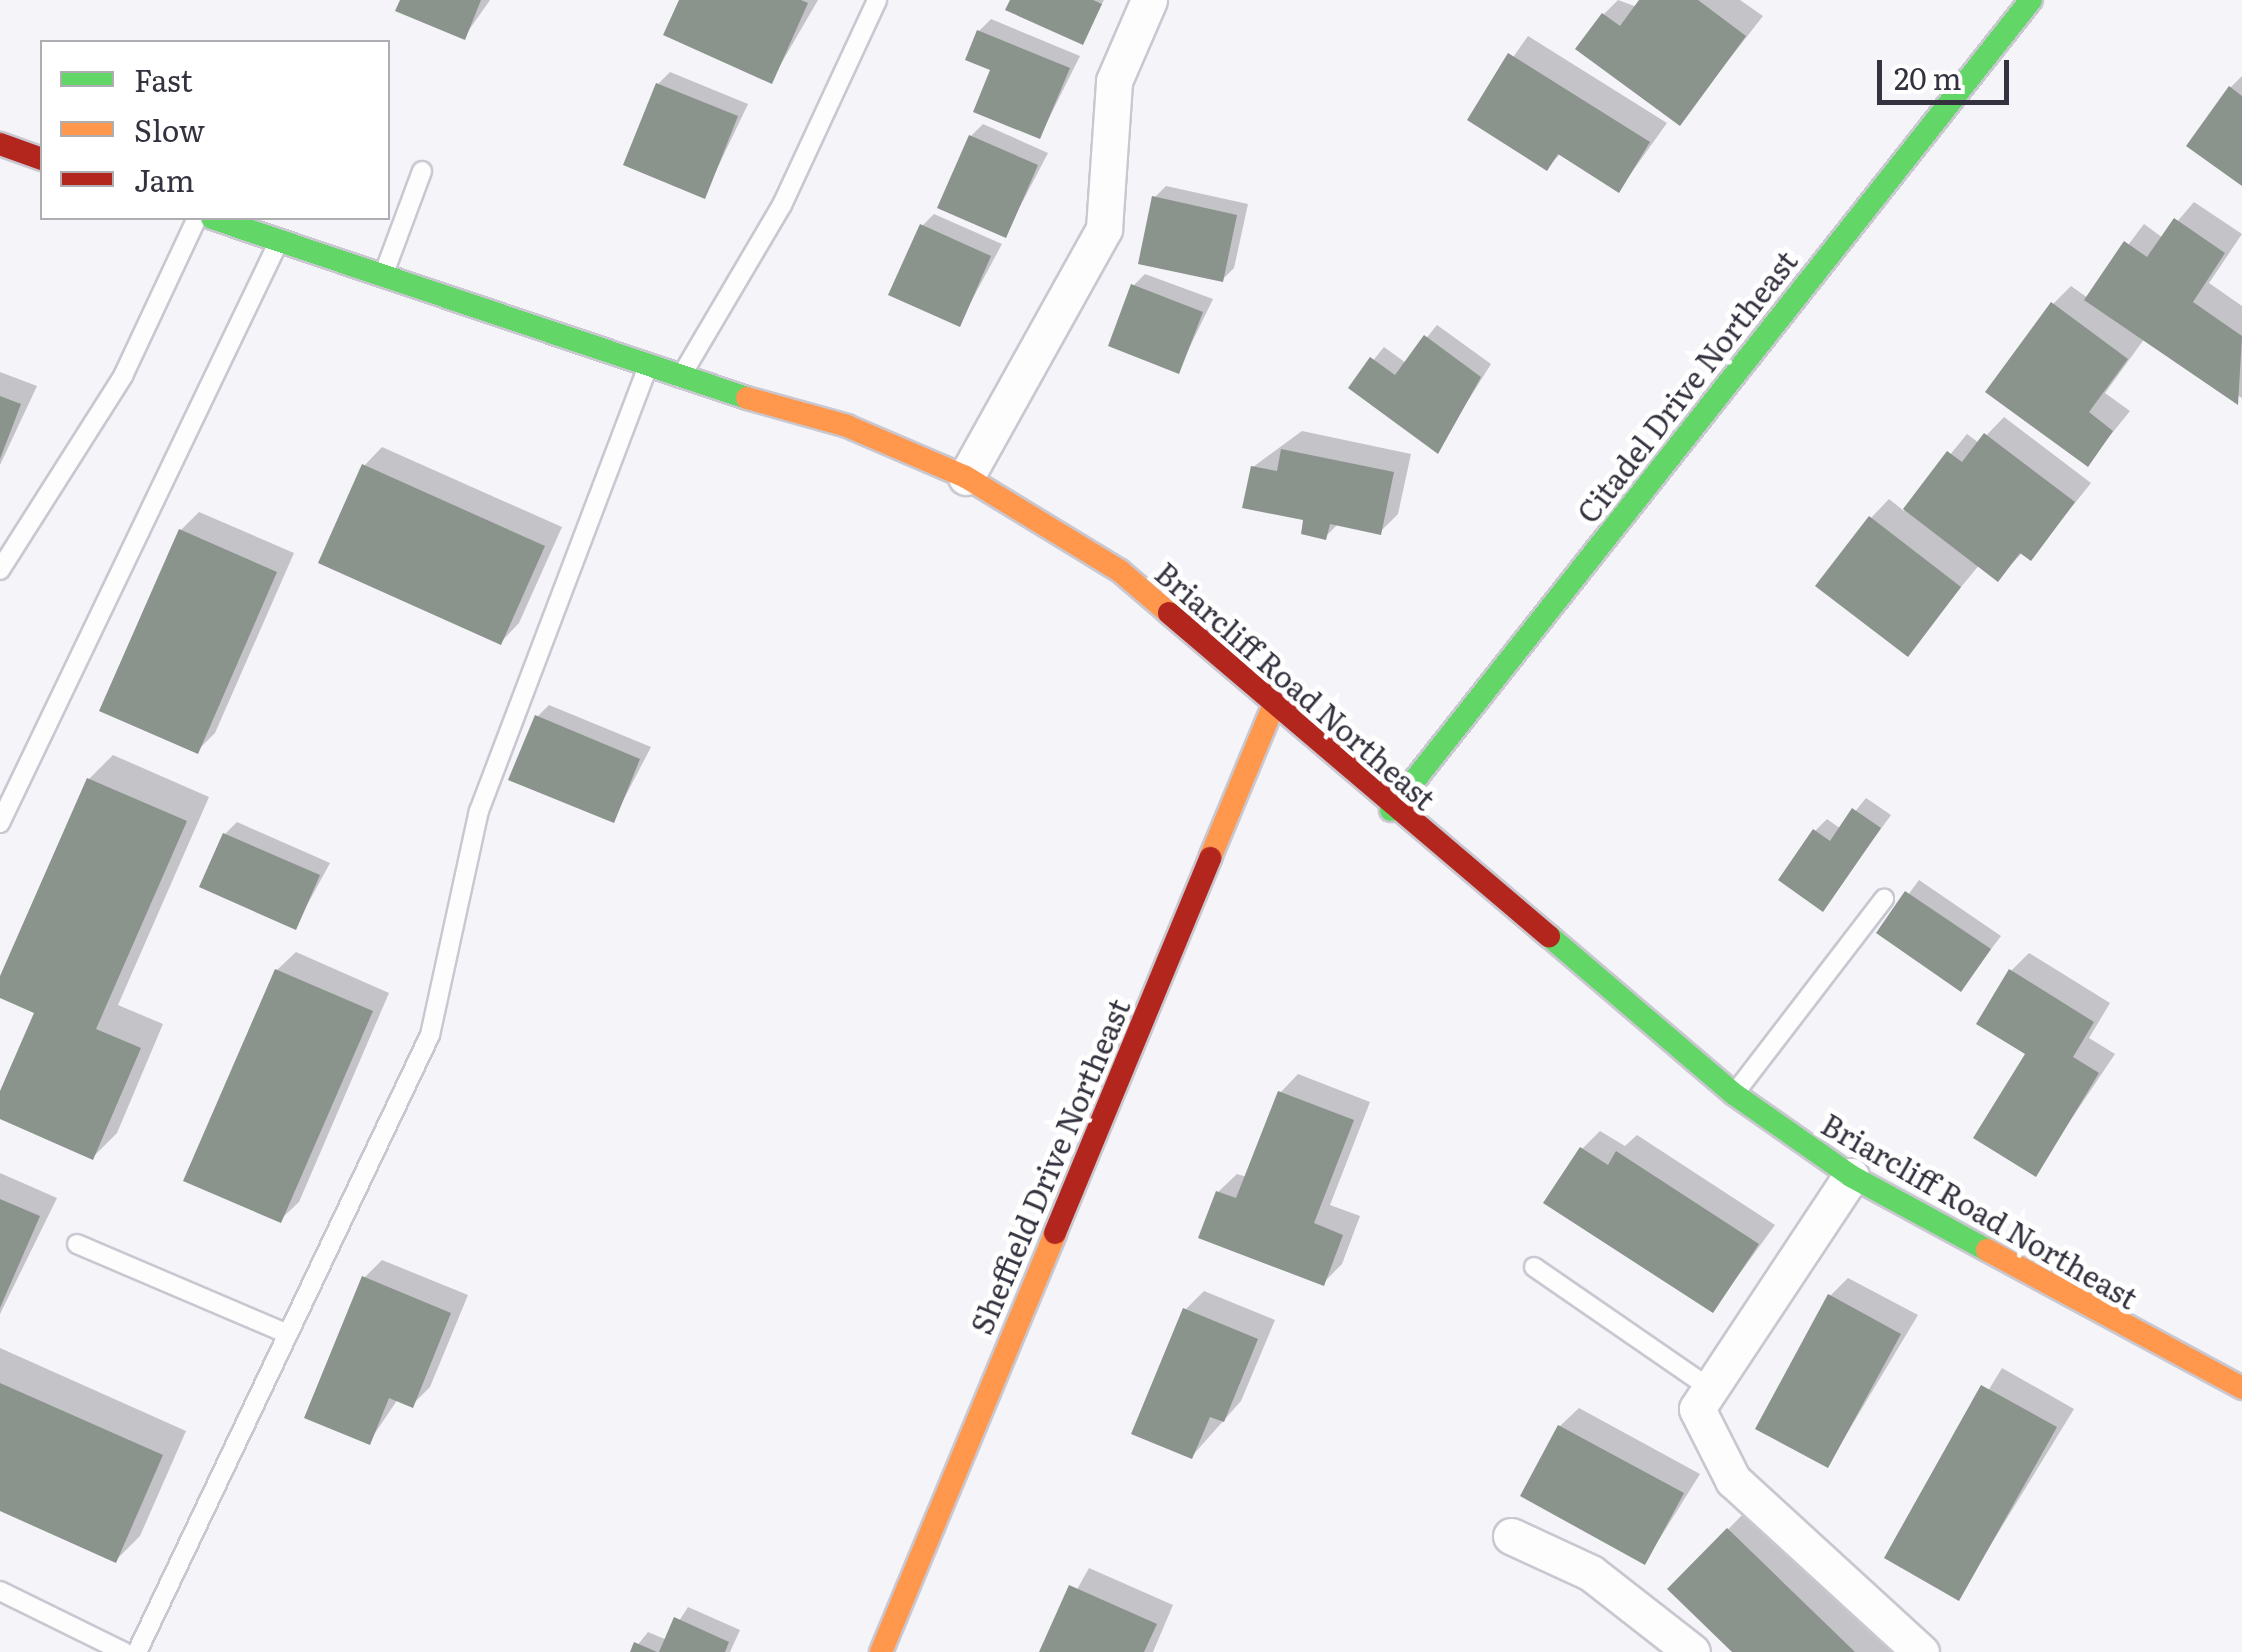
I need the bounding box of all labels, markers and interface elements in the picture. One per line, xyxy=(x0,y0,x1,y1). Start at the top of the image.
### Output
legend xyxy=(40,40,390,220)
scale bar xyxy=(1882,40,2014,102)
text: 20 m xyxy=(1894,55,1962,99)
text: Fast xyxy=(134,57,193,101)
text: Slow xyxy=(134,107,205,151)
text: Jam xyxy=(134,157,194,201)
street label: Citadel Drive Northeast xyxy=(1569,243,1803,529)
street label: Briarcliff Road Northeast xyxy=(1149,554,1443,816)
street label: Sheffield Drive Northeast xyxy=(962,993,1136,1339)
street label: Briarcliff Road Northeast xyxy=(1816,1105,2144,1315)

